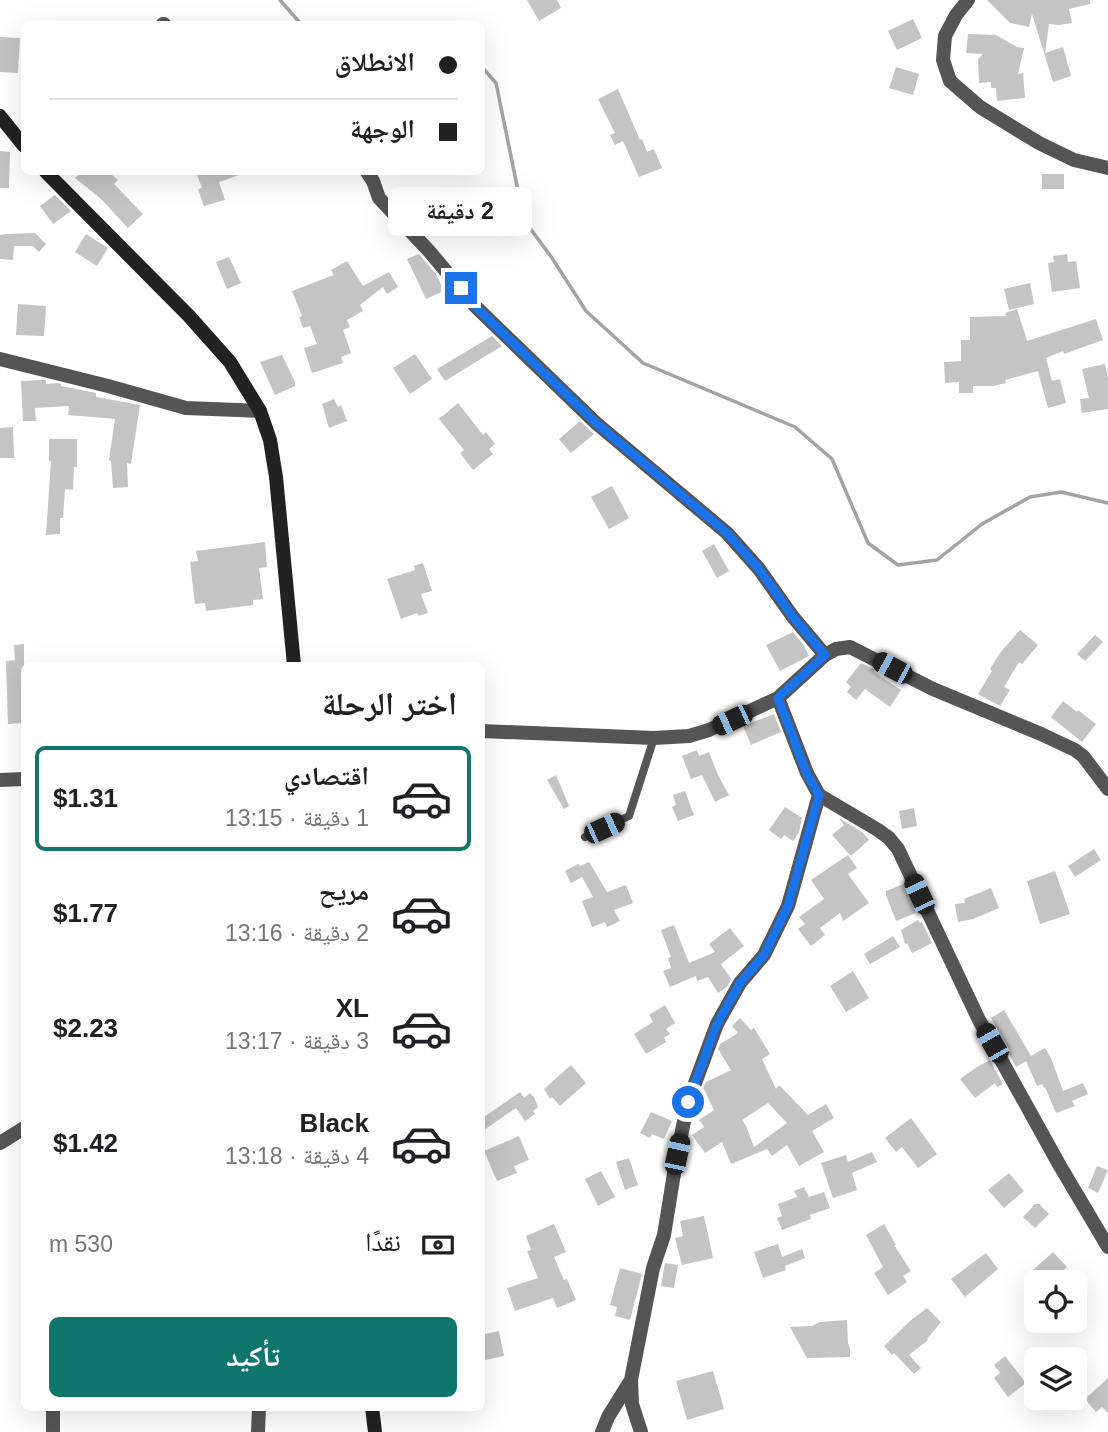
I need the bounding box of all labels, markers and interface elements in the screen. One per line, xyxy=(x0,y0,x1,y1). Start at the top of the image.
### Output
text: الانطلاق xyxy=(335,47,415,77)
text: الوجهة xyxy=(350,114,415,144)
callout: 2 دقيقة xyxy=(389,187,533,236)
text: 2 دقيقة xyxy=(426,198,494,224)
route end xyxy=(445,272,477,304)
car xyxy=(869,649,916,687)
text: اختر الرحلة xyxy=(322,686,457,722)
car xyxy=(709,702,756,738)
text: اقتصادي xyxy=(284,761,369,791)
icon: car xyxy=(390,767,453,830)
text: $1.31 xyxy=(53,783,118,813)
text: 1 دقيقة · 13:15 xyxy=(225,805,369,831)
car xyxy=(581,810,628,846)
car xyxy=(901,871,938,917)
text: مريح xyxy=(319,876,369,906)
icon: car xyxy=(390,882,453,945)
text: $1.77 xyxy=(53,898,118,928)
text: 2 دقيقة · 13:16 xyxy=(225,920,369,946)
text: XL xyxy=(336,993,369,1023)
icon: car xyxy=(390,997,453,1060)
text: $2.23 xyxy=(53,1013,118,1043)
car xyxy=(973,1020,1012,1066)
text: 3 دقيقة · 13:17 xyxy=(225,1028,369,1054)
route start xyxy=(672,1086,704,1118)
text: Black xyxy=(300,1108,369,1138)
icon: car xyxy=(390,1112,453,1175)
text: $1.42 xyxy=(53,1128,118,1158)
car xyxy=(663,1131,692,1177)
text: 4 دقيقة · 13:18 xyxy=(225,1143,369,1169)
icon: cash xyxy=(419,1226,457,1264)
text: نقدًا xyxy=(365,1227,401,1257)
text: 530 m xyxy=(49,1231,113,1257)
map controls xyxy=(1024,1270,1087,1410)
button: locate xyxy=(1024,1270,1087,1333)
button: تأكيد xyxy=(49,1317,457,1397)
button: layers xyxy=(1024,1347,1087,1410)

